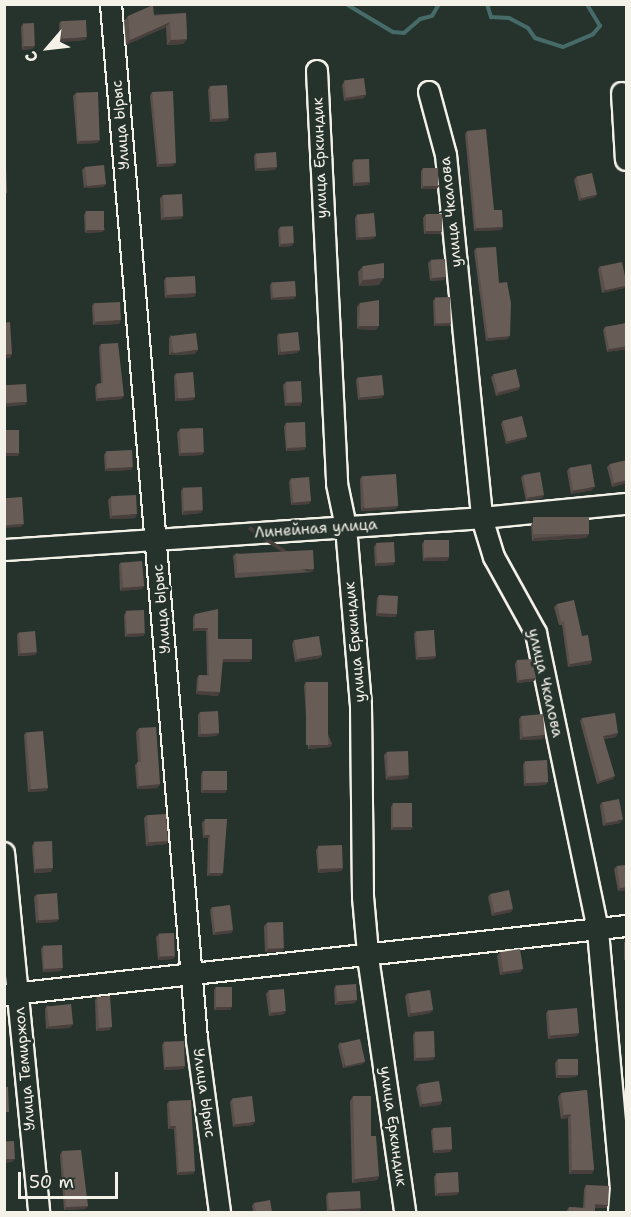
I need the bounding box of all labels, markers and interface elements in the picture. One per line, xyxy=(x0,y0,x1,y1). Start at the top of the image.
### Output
north arrow xyxy=(18,18,78,78)
text: С xyxy=(20,47,43,66)
street label: Улица Ырыс xyxy=(108,79,134,171)
street label: улица Еркиндик xyxy=(309,97,331,219)
street label: улица Чкалова xyxy=(436,156,466,268)
street label: Линейная улица xyxy=(254,516,378,542)
street label: Улица Ырыс xyxy=(149,563,175,655)
street label: улица Еркиндик xyxy=(341,581,369,703)
street label: улица Чкалова xyxy=(524,627,566,739)
street label: Улица Темиржол xyxy=(11,1006,39,1132)
street label: Улица Ырыс xyxy=(189,1047,219,1139)
street label: улица Еркиндик xyxy=(376,1065,410,1187)
scale bar xyxy=(21,1160,122,1198)
text: 50 m xyxy=(29,1170,74,1194)

